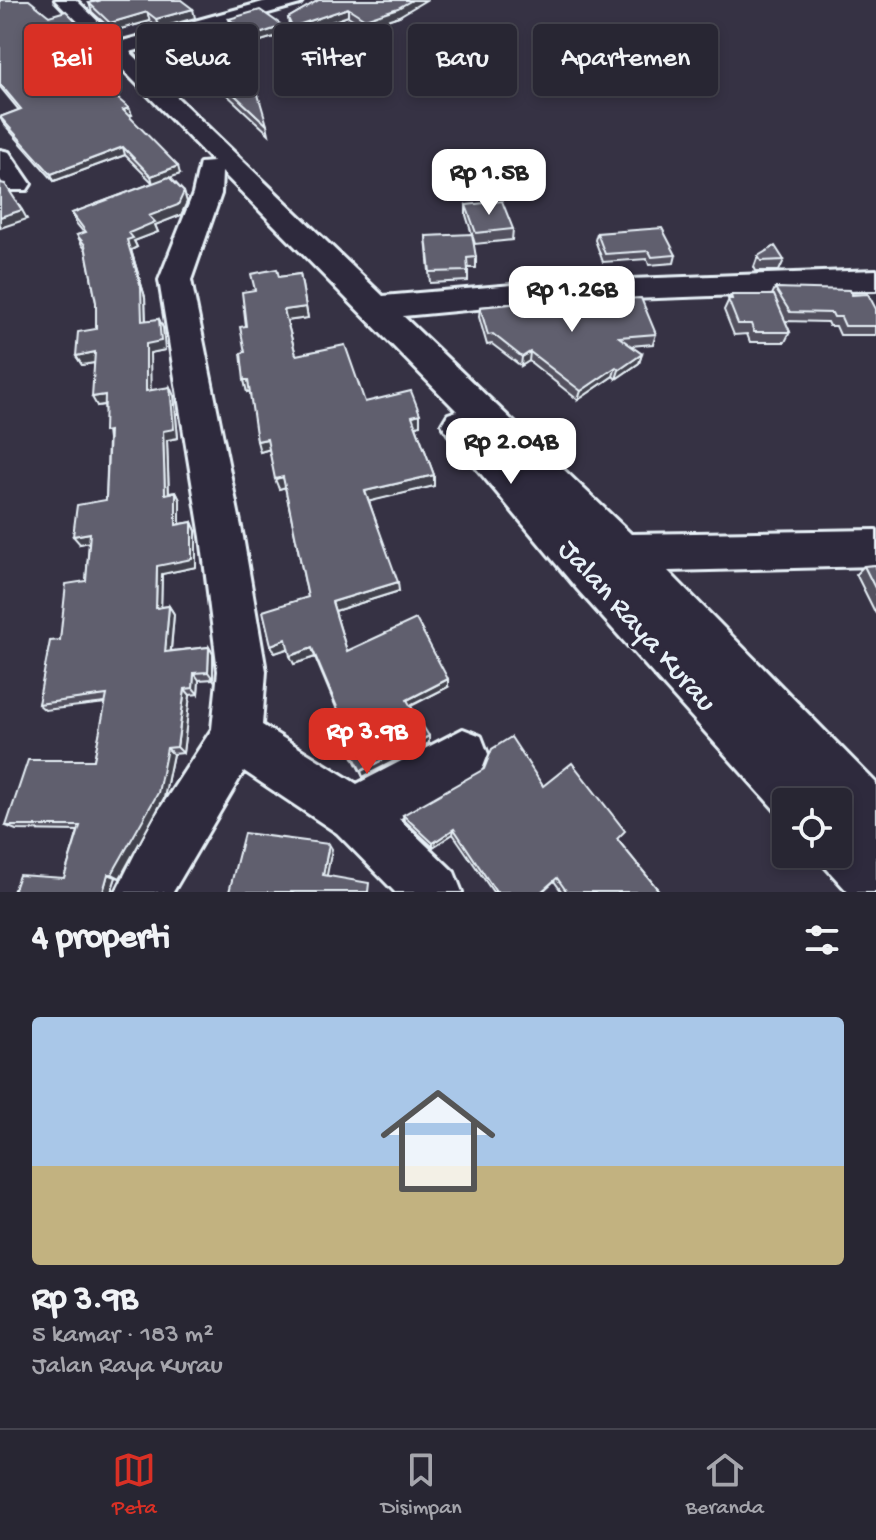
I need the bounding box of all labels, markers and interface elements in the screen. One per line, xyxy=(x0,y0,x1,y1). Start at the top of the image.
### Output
chip: Beli xyxy=(24,24,121,96)
chip: Sewa xyxy=(137,24,258,96)
chip: Filter xyxy=(274,24,392,96)
chip: Baru xyxy=(408,24,517,96)
chip: Apartemen xyxy=(533,24,718,96)
pin: Rp 1.5B xyxy=(415,149,563,217)
text: Rp 1.5B xyxy=(450,159,528,190)
pin: Rp 1.26B xyxy=(489,266,655,334)
text: Rp 1.26B xyxy=(527,276,617,307)
pin: Rp 2.04B xyxy=(428,418,594,486)
text: Rp 2.04B xyxy=(464,428,558,459)
street label: Jalan Raya Kurau xyxy=(549,534,722,720)
pin: Rp 3.9B xyxy=(293,708,441,776)
text: Rp 3.9B xyxy=(327,718,407,749)
map controls xyxy=(772,788,852,868)
button: locate xyxy=(772,788,852,868)
icon: filters xyxy=(800,918,844,962)
text: 4 properti xyxy=(32,920,170,960)
icon: home xyxy=(366,1069,510,1213)
text: Rp 3.9B xyxy=(32,1281,137,1321)
text: 5 kamar · 183 m² xyxy=(32,1321,214,1352)
text: Jalan Raya Kurau xyxy=(32,1352,223,1383)
tab: Peta xyxy=(112,1448,157,1522)
tab: Disimpan xyxy=(381,1448,462,1522)
tab: Beranda xyxy=(686,1448,764,1522)

